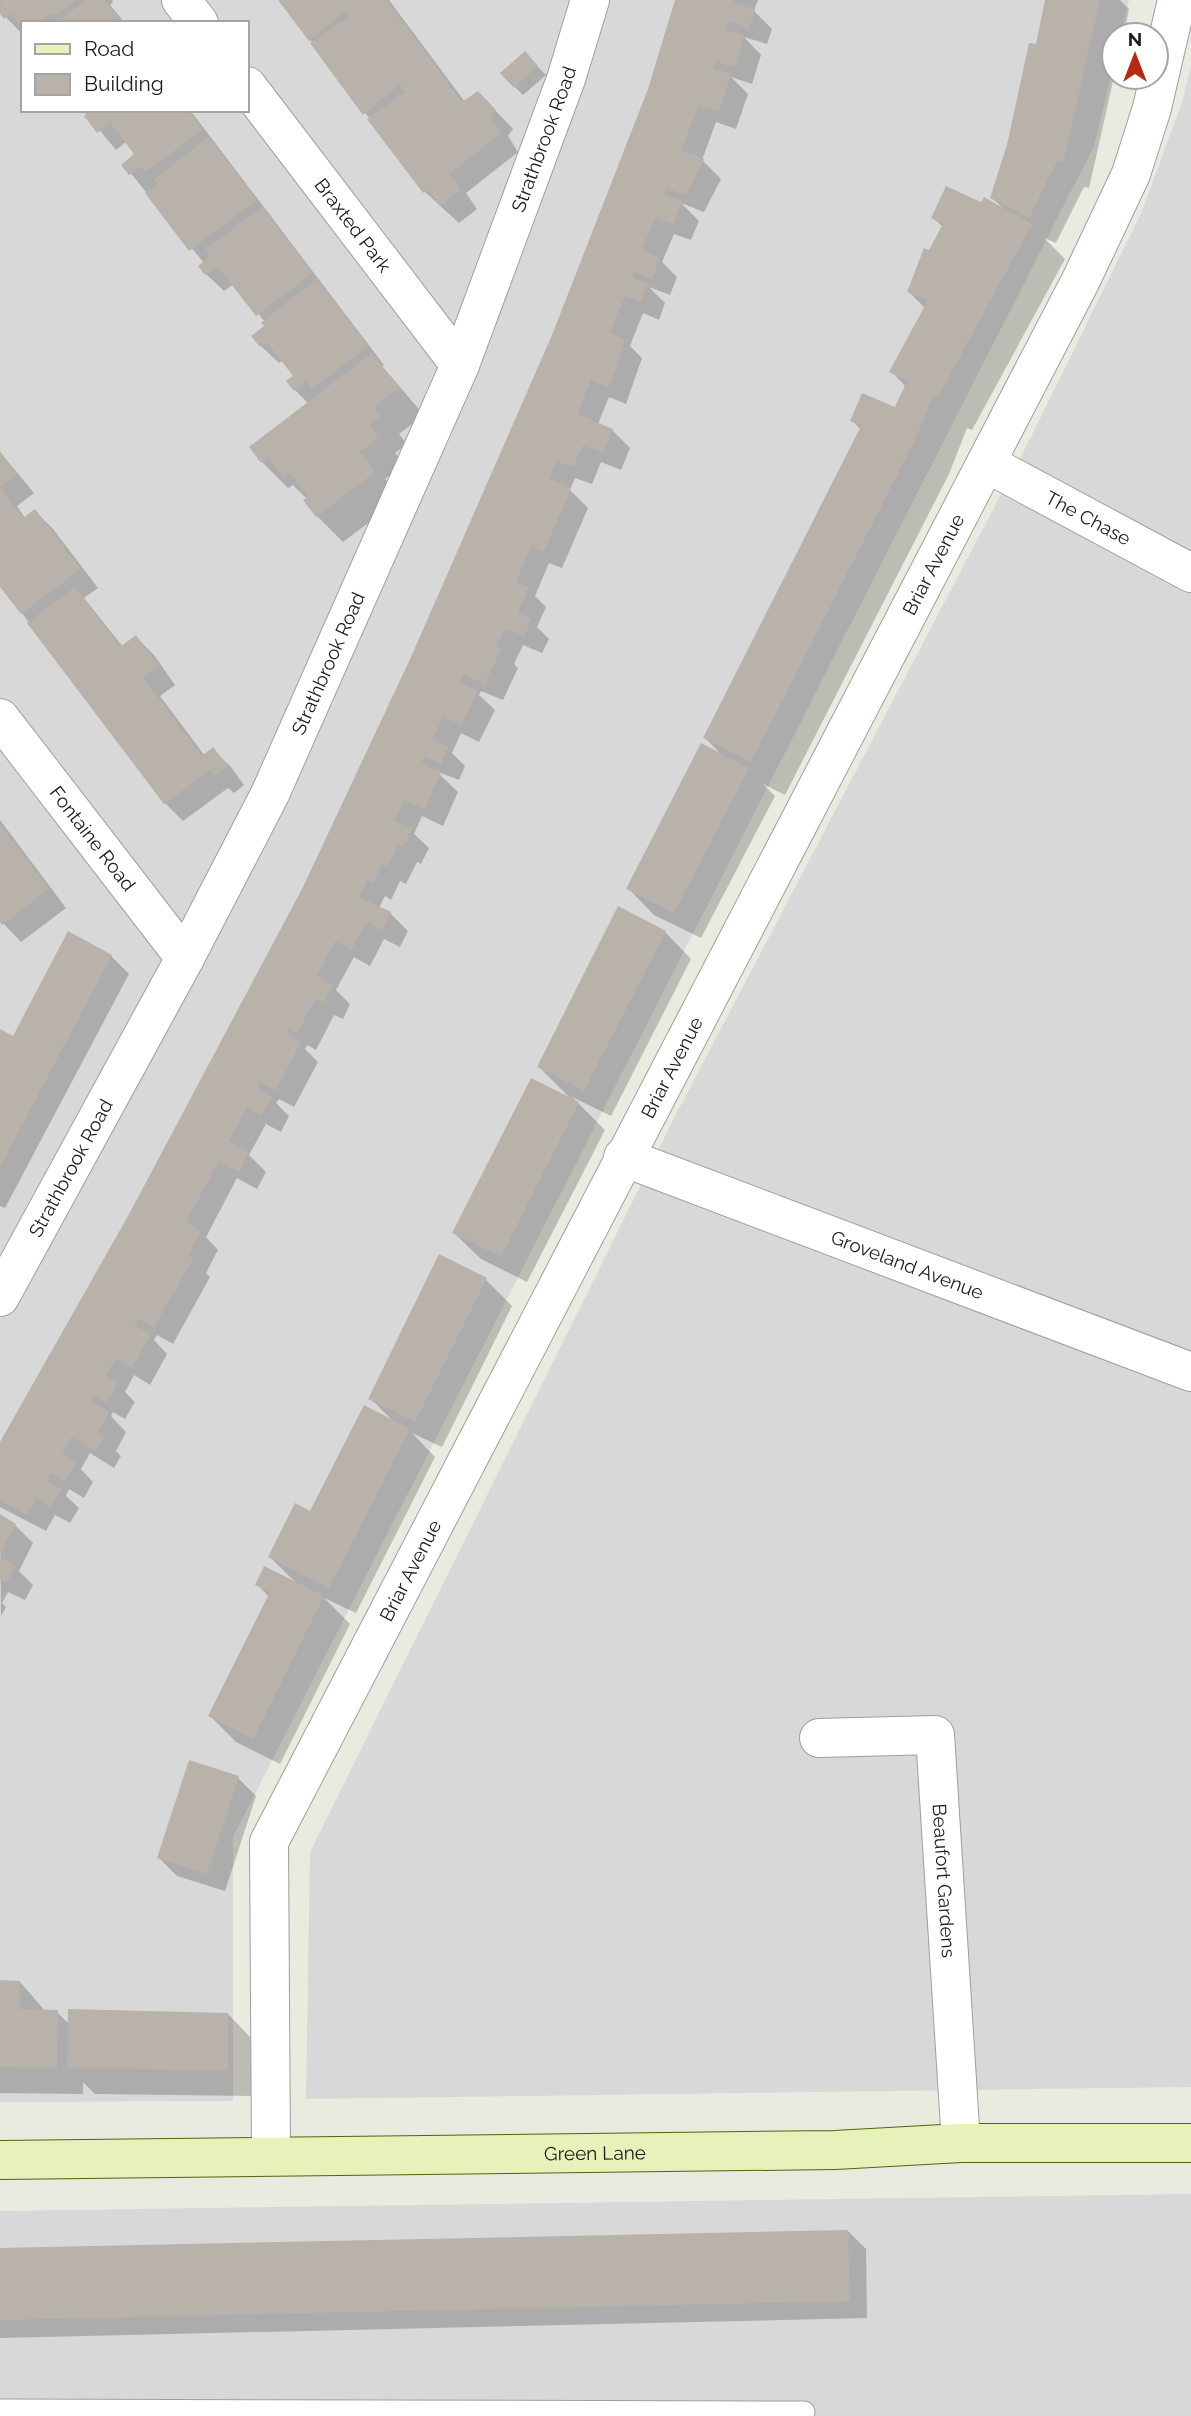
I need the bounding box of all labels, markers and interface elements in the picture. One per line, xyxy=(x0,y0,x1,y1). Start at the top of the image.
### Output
legend xyxy=(21,21,248,112)
north arrow xyxy=(1100,21,1170,91)
text: N xyxy=(1128,28,1142,50)
text: Road xyxy=(84,36,134,61)
street label: Strathbrook Road xyxy=(507,64,580,215)
text: Building xyxy=(84,71,164,96)
street label: Braxted Park xyxy=(310,174,396,276)
street label: The Chase xyxy=(1042,486,1135,550)
street label: Briar Avenue xyxy=(898,510,969,619)
street label: Strathbrook Road xyxy=(287,589,369,738)
street label: Fontaine Road xyxy=(45,782,140,895)
street label: Briar Avenue xyxy=(636,1013,707,1122)
street label: Strathbrook Road xyxy=(24,1095,117,1241)
street label: Groveland Avenue xyxy=(828,1226,987,1303)
street label: Briar Avenue xyxy=(375,1516,446,1625)
street label: Beaufort Gardens xyxy=(928,1803,960,1958)
street label: Green Lane xyxy=(544,2141,646,2164)

